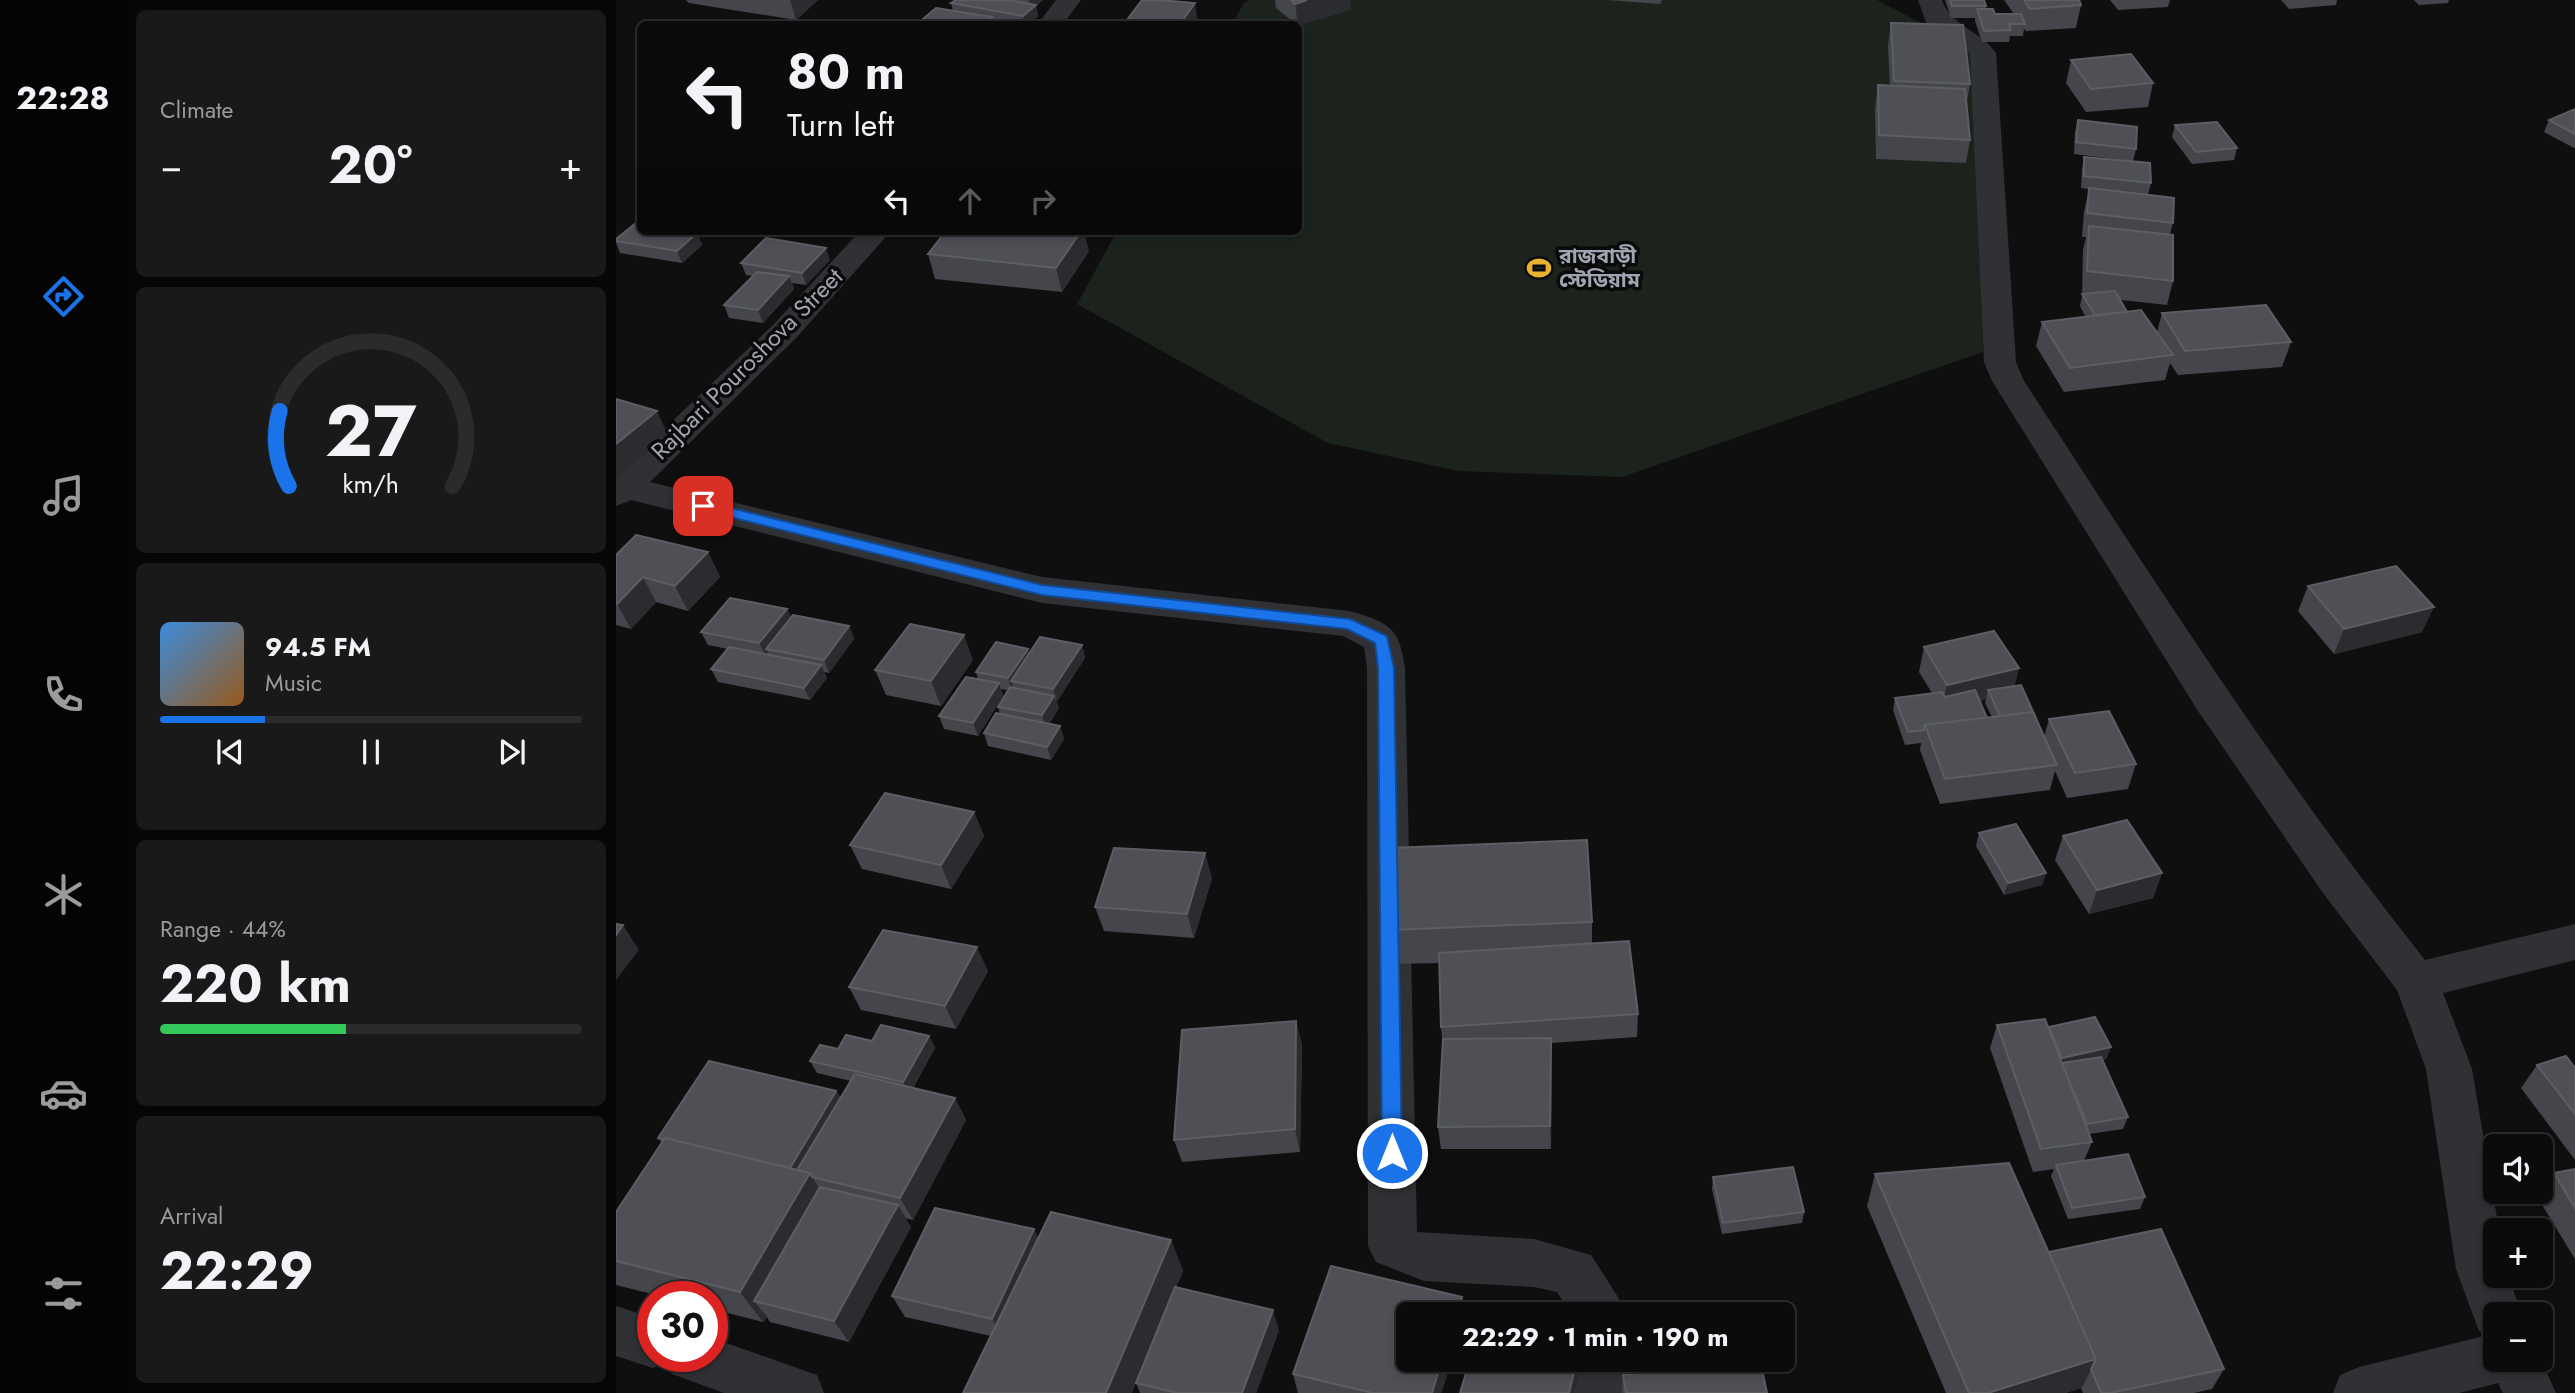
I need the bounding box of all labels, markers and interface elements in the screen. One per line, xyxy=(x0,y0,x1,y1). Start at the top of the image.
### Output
text: 80 m xyxy=(787,37,905,107)
icon: left xyxy=(672,49,763,140)
text: 22:28 xyxy=(16,75,110,121)
text: Climate xyxy=(160,93,233,127)
text: Turn left xyxy=(787,102,894,148)
text: 20° xyxy=(329,127,413,203)
text: − xyxy=(160,138,182,193)
text: + xyxy=(559,138,582,193)
icon: left xyxy=(878,182,916,220)
icon: ahead xyxy=(951,182,989,220)
icon: right xyxy=(1024,182,1062,220)
place label: রাজবাড়ী স্টেডিয়াম xyxy=(1558,241,1641,295)
sports icon: রাজবাড়ী স্টেডিয়াম xyxy=(1525,254,1553,282)
street label: Rajbari Pouroshova Street xyxy=(643,260,851,467)
icon: directions xyxy=(39,272,88,321)
text: 27 xyxy=(325,378,417,483)
text: km/h xyxy=(343,466,399,502)
icon: music xyxy=(39,471,88,520)
pin xyxy=(673,476,733,536)
icon: arrive xyxy=(684,487,722,525)
text: 94.5 FM xyxy=(265,628,371,666)
text: Music xyxy=(265,666,322,700)
icon: phone xyxy=(39,670,88,719)
icon: previous xyxy=(211,733,249,771)
icon: pause xyxy=(352,733,390,771)
icon: next xyxy=(493,733,531,771)
icon: climate xyxy=(39,870,88,919)
text: Range · 44% xyxy=(160,912,286,946)
text: 220 km xyxy=(160,946,351,1022)
icon: car xyxy=(39,1069,88,1118)
position arrow xyxy=(1355,1116,1429,1190)
map controls xyxy=(2483,1134,2553,1372)
button: sound xyxy=(2483,1134,2553,1204)
text: Arrival xyxy=(160,1199,223,1233)
button: + xyxy=(2483,1218,2553,1288)
text: 22:29 xyxy=(160,1233,314,1309)
icon: filters xyxy=(39,1269,88,1318)
speed limit sign: 30 xyxy=(637,1281,728,1372)
button: − xyxy=(2483,1302,2553,1372)
text: 22:29 · 1 min · 190 m xyxy=(1462,1318,1729,1356)

